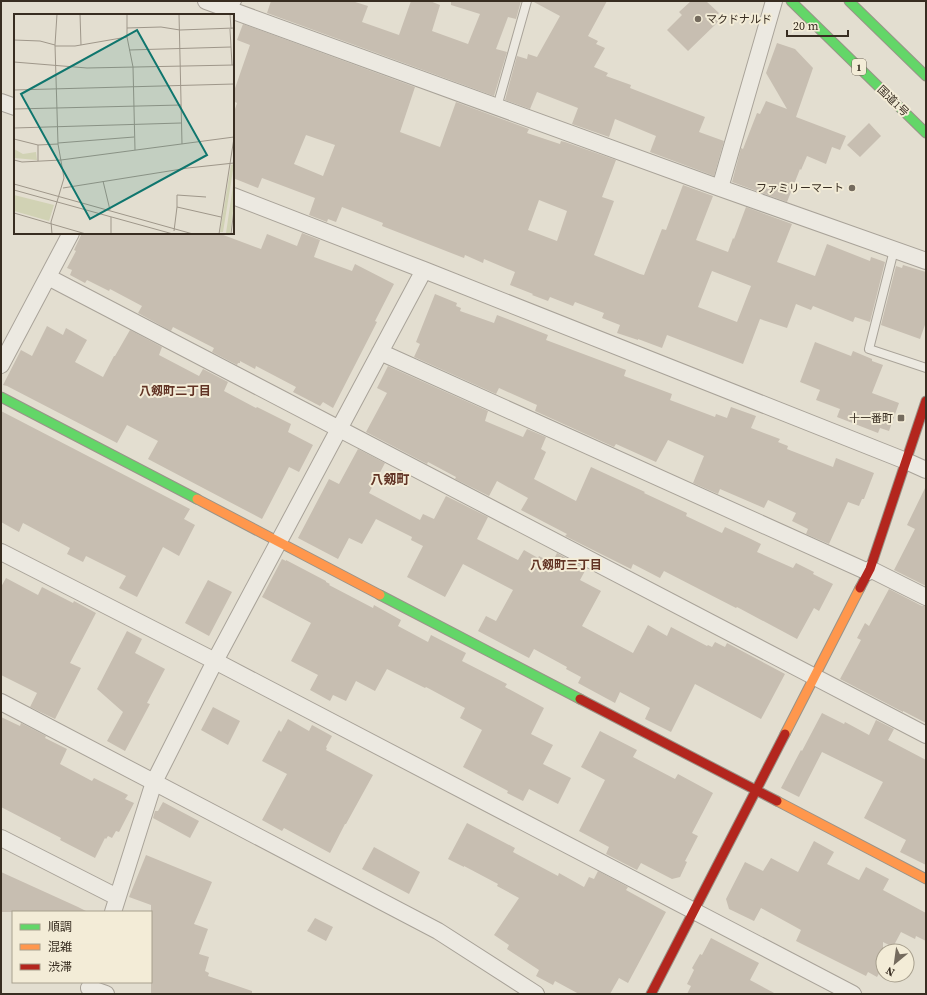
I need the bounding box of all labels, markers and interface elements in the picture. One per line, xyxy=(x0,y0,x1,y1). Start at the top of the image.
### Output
place label: マクドナルド xyxy=(706,12,772,27)
scale bar xyxy=(787,12,848,38)
inset map xyxy=(14,14,234,234)
marker: マクドナルド xyxy=(693,14,703,24)
text: 20 m xyxy=(793,18,819,34)
road number: 1 xyxy=(852,59,866,75)
street label: 国道1号 xyxy=(874,82,912,120)
place label: ファミリーマート xyxy=(756,181,844,196)
marker: ファミリーマート xyxy=(847,183,857,193)
district label: 八剱町二丁目 xyxy=(139,383,211,399)
place label: 十一番町 xyxy=(849,411,893,426)
marker: 十一番町 xyxy=(896,413,906,423)
district label: 八剱町 xyxy=(370,471,410,488)
district label: 八剱町三丁目 xyxy=(530,557,602,573)
legend xyxy=(12,911,152,983)
text: 順調 xyxy=(48,919,72,935)
text: 混雑 xyxy=(48,939,72,955)
north arrow xyxy=(875,943,915,983)
text: 渋滞 xyxy=(48,959,72,975)
text: N xyxy=(883,963,898,980)

